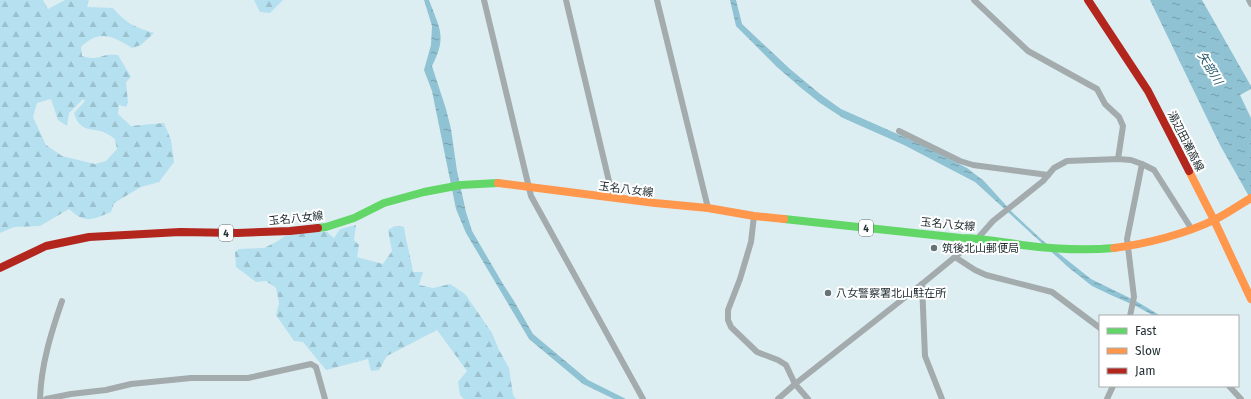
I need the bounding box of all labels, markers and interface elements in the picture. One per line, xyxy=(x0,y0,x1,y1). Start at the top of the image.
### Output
water label: 矢部川 xyxy=(1195,49,1226,89)
street label: 湯辺田瀬高線 xyxy=(1165,109,1206,174)
street label: 玉名八女線 xyxy=(598,180,654,199)
street label: 玉名八女線 xyxy=(268,209,324,228)
street label: 玉名八女線 xyxy=(920,216,976,233)
road number: 4 xyxy=(859,220,873,236)
road number: 4 xyxy=(219,225,233,241)
place label: 筑後北山郵便局 xyxy=(942,242,1019,255)
marker: 筑後北山郵便局 xyxy=(929,243,939,253)
place label: 八女警察署北山駐在所 xyxy=(836,287,947,300)
marker: 八女警察署北山駐在所 xyxy=(823,288,833,298)
legend xyxy=(1099,315,1239,387)
text: Fast xyxy=(1135,324,1157,338)
text: Slow xyxy=(1135,344,1161,358)
text: Jam xyxy=(1135,364,1155,378)

